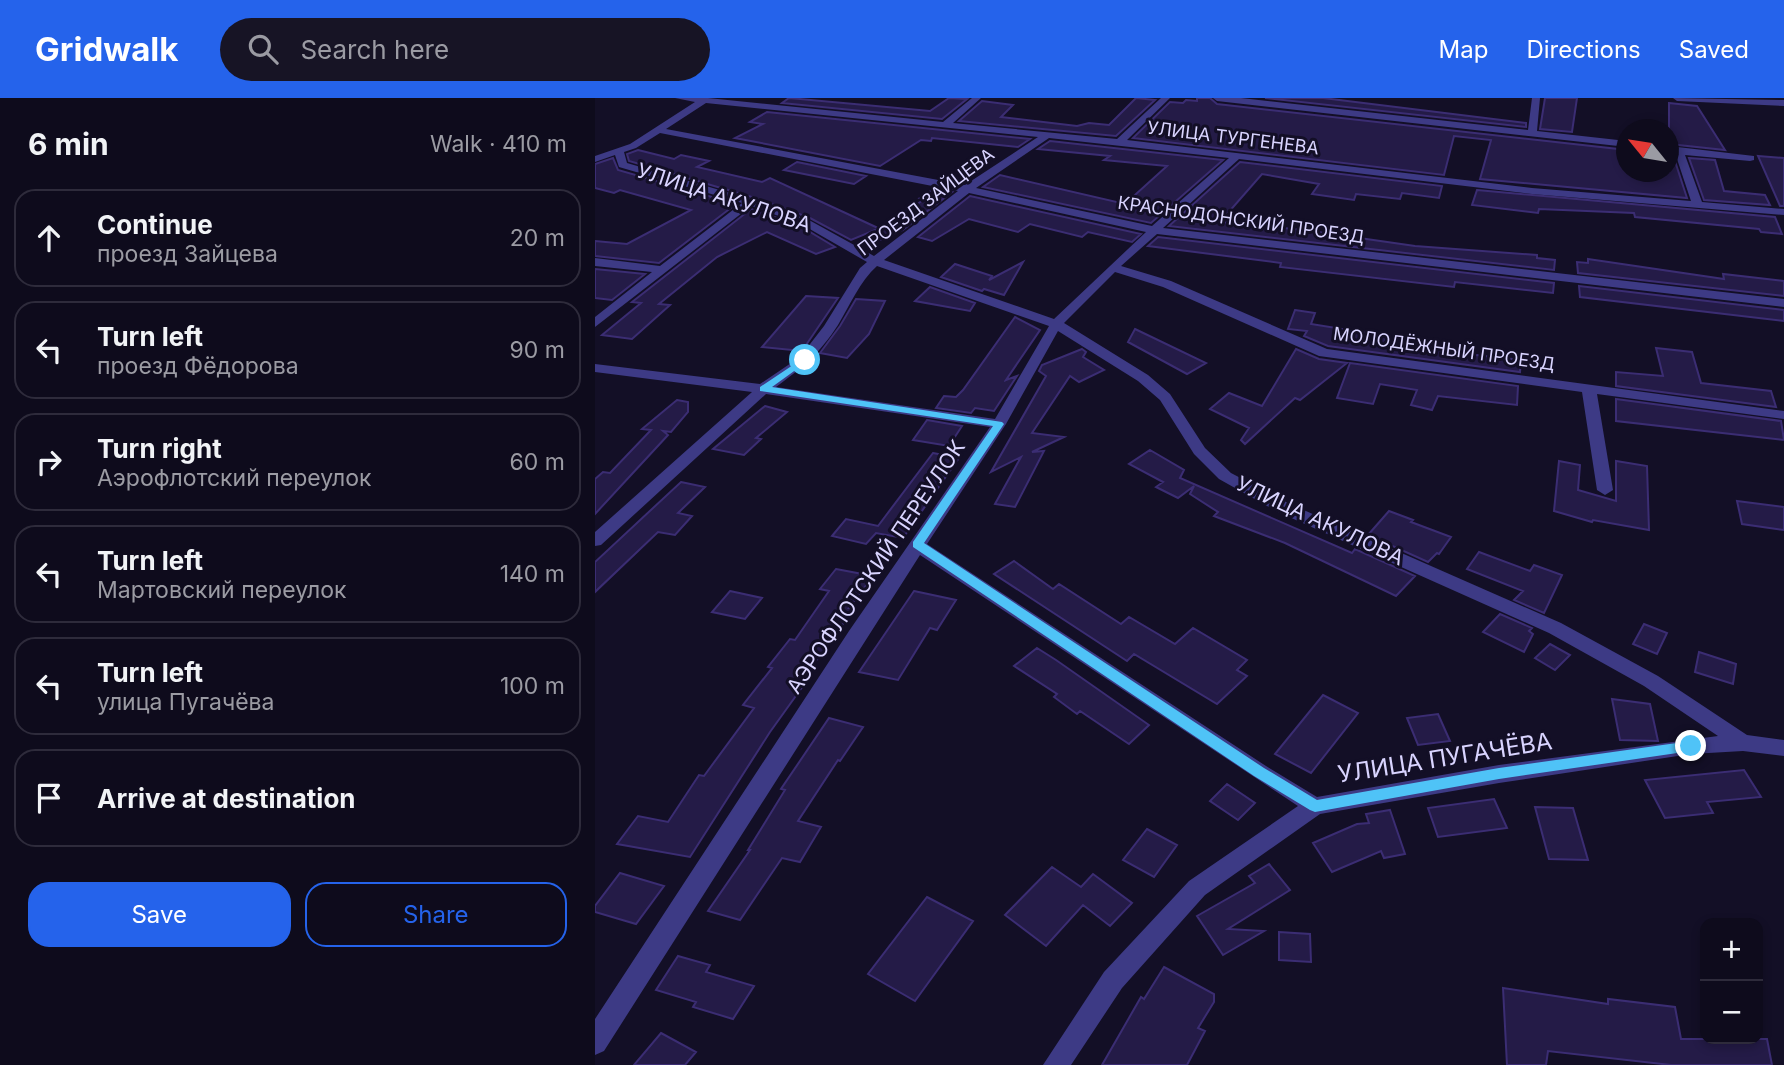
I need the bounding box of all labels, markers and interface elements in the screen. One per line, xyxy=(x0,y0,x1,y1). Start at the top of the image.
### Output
search box xyxy=(220,18,710,81)
text: Gridwalk xyxy=(35,29,178,69)
icon: search xyxy=(244,30,282,68)
text: Search here xyxy=(300,34,449,65)
text: Map xyxy=(1439,35,1488,64)
text: Directions xyxy=(1526,35,1641,64)
text: Saved xyxy=(1679,35,1749,64)
street label: УЛИЦА ТУРГЕНЕВА xyxy=(1146,117,1320,158)
north arrow xyxy=(1616,119,1679,182)
text: 6 min xyxy=(28,126,109,162)
text: Walk · 410 m xyxy=(430,130,567,158)
street label: ПРОЕЗД ЗАЙЦЕВА xyxy=(853,143,998,260)
street label: УЛИЦА АКУЛОВА xyxy=(634,158,815,238)
street label: КРАСНОДОНСКИЙ ПРОЕЗД xyxy=(1116,191,1366,247)
text: Continue xyxy=(97,209,213,240)
icon: ahead xyxy=(30,219,68,257)
text: 20 m xyxy=(510,224,565,252)
text: проезд Зайцева xyxy=(97,240,278,268)
text: Turn left xyxy=(97,321,203,352)
street label: МОЛОДЁЖНЫЙ ПРОЕЗД xyxy=(1332,322,1556,374)
icon: left xyxy=(30,331,68,369)
text: 90 m xyxy=(510,336,565,364)
route start xyxy=(789,344,820,375)
text: проезд Фёдорова xyxy=(97,352,299,380)
text: Turn right xyxy=(97,433,222,464)
street label: АЭРОФЛОТСКИЙ ПЕРЕУЛОК xyxy=(780,435,970,698)
icon: right xyxy=(30,443,68,481)
text: 60 m xyxy=(510,448,565,476)
text: Аэрофлотский переулок xyxy=(97,464,372,492)
street label: УЛИЦА АКУЛОВА xyxy=(1232,471,1408,570)
text: Turn left xyxy=(97,545,203,576)
icon: left xyxy=(30,555,68,593)
text: 140 m xyxy=(500,560,565,588)
text: Мартовский переулок xyxy=(97,576,347,604)
text: Turn left xyxy=(97,657,203,688)
icon: left xyxy=(30,667,68,705)
text: 100 m xyxy=(500,672,565,700)
text: улица Пугачёва xyxy=(97,688,275,716)
street label: УЛИЦА ПУГАЧЁВА xyxy=(1336,726,1554,789)
route end xyxy=(1675,730,1706,761)
icon: arrive xyxy=(30,779,68,817)
text: Arrive at destination xyxy=(97,783,356,814)
button: Save xyxy=(28,882,291,947)
button: Share xyxy=(305,882,567,947)
map controls xyxy=(1700,918,1763,1044)
button: + xyxy=(1700,918,1763,981)
button: − xyxy=(1700,981,1763,1044)

